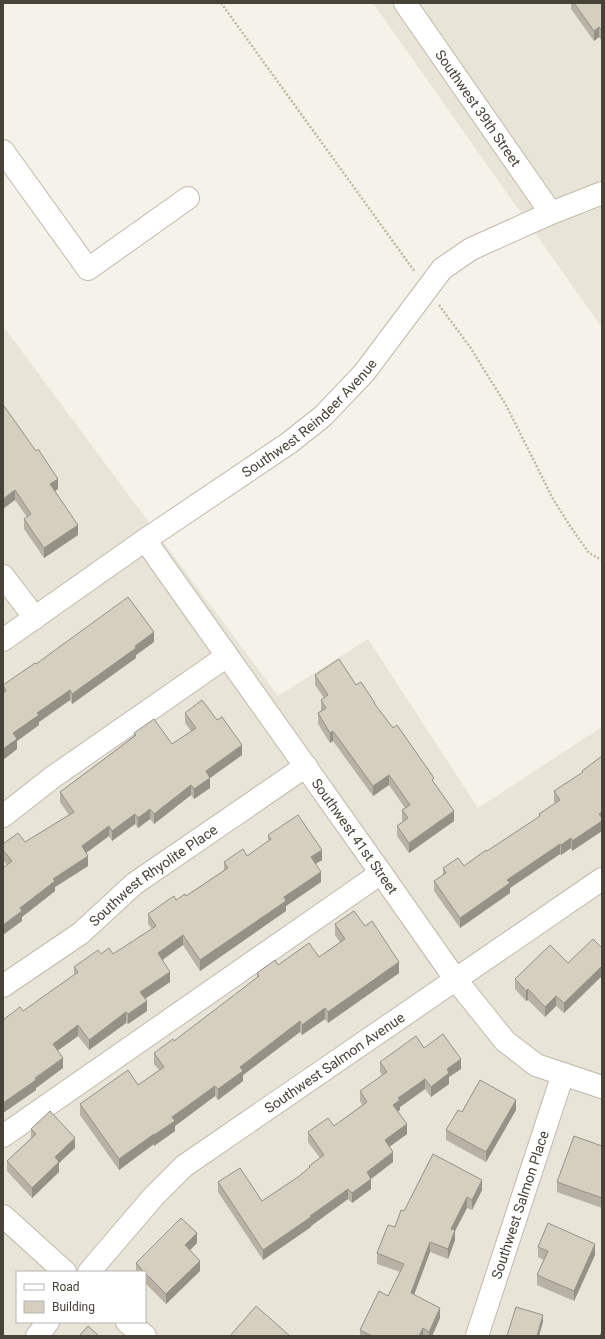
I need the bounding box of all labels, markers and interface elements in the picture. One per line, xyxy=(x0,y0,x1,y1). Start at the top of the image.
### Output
street label: Southwest 39th Street xyxy=(432,47,524,170)
street label: Southwest Reindeer Avenue xyxy=(239,356,380,480)
street label: Southwest 41st Street xyxy=(309,775,401,897)
street label: Southwest Rhyolite Place xyxy=(86,821,220,929)
street label: Southwest Salmon Avenue xyxy=(261,1009,408,1116)
street label: Southwest Salmon Place xyxy=(488,1129,552,1281)
legend xyxy=(16,1271,146,1323)
text: Road xyxy=(52,1280,80,1294)
text: Building xyxy=(52,1300,95,1314)

